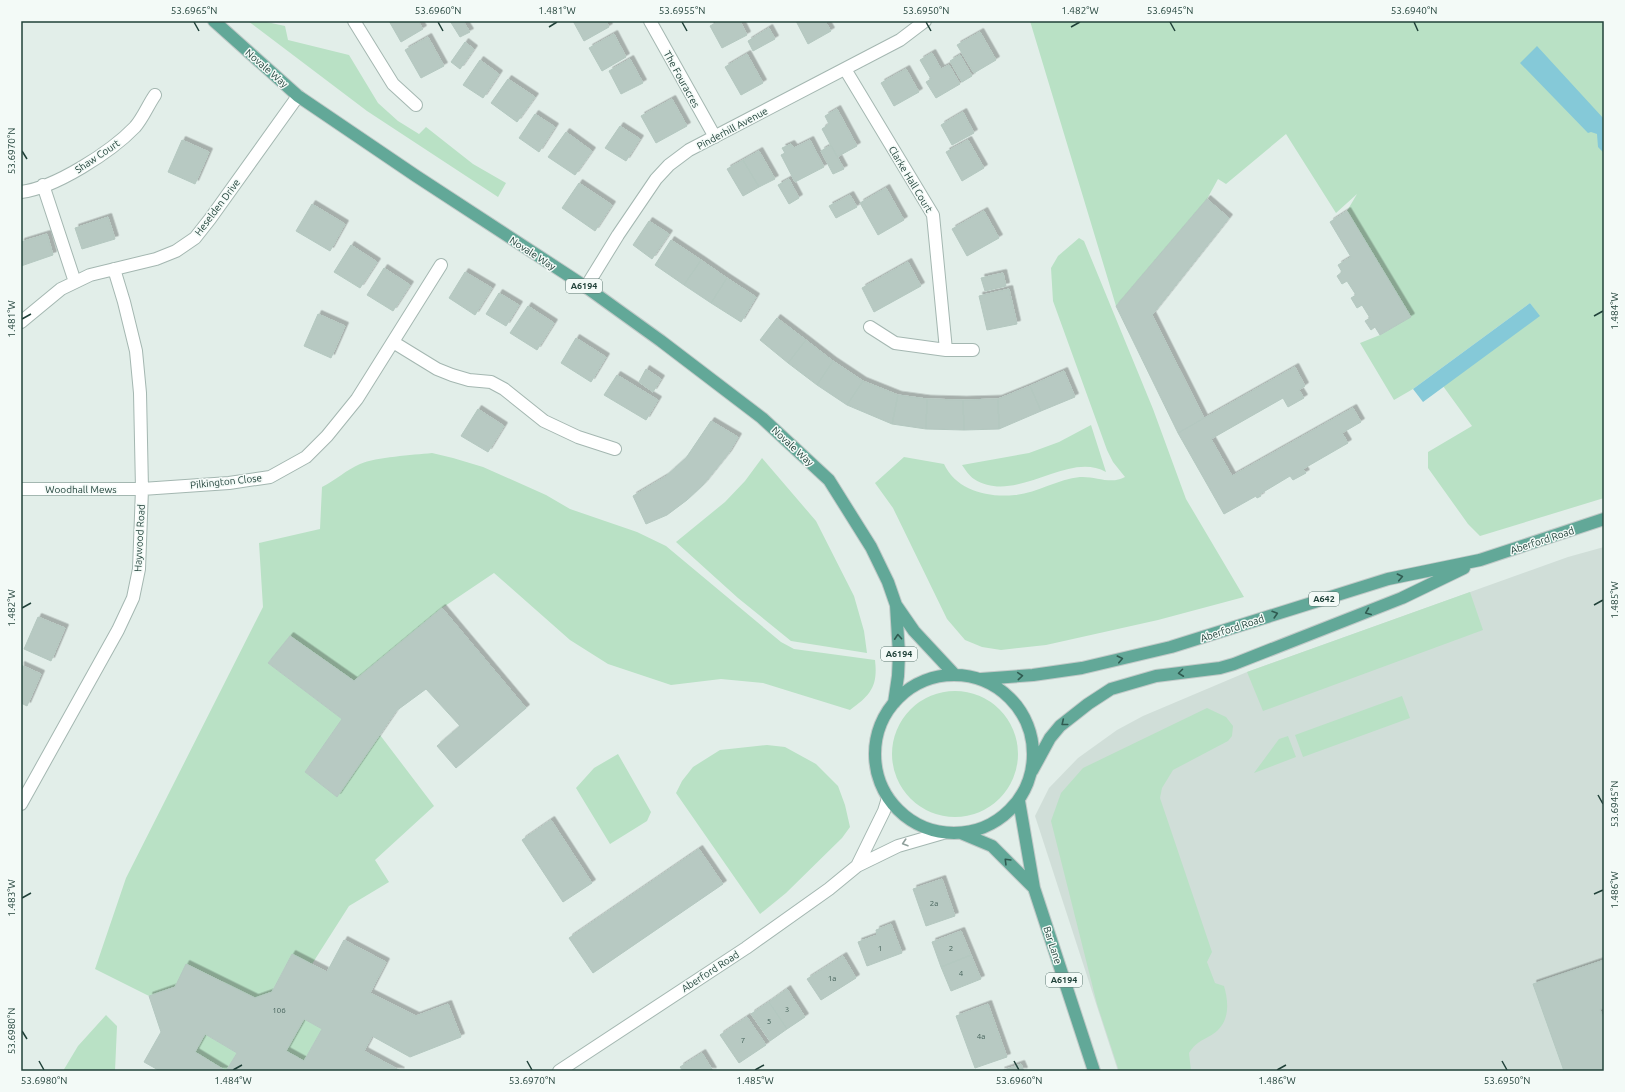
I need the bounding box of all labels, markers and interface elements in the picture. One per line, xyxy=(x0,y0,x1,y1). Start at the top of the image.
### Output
text: 53.6965°N xyxy=(171,5,217,16)
text: 53.6960°N xyxy=(415,5,461,16)
text: 1.481°W xyxy=(538,5,576,16)
text: 53.6955°N xyxy=(659,5,705,16)
text: 53.6950°N xyxy=(903,5,949,16)
text: 1.482°W xyxy=(1061,5,1099,16)
text: 53.6945°N xyxy=(1147,5,1193,16)
text: 53.6940°N xyxy=(1391,5,1437,16)
street label: Novale Way xyxy=(243,47,290,90)
street label: The Fouracres xyxy=(661,49,702,110)
street label: Pinderhill Avenue xyxy=(695,105,770,152)
text: 53.6970°N xyxy=(6,128,17,174)
street label: Shaw Court xyxy=(73,137,122,175)
street label: Clarke Hall Court xyxy=(886,144,935,214)
street label: Heselden Drive xyxy=(193,177,242,238)
street label: Novale Way xyxy=(508,235,558,272)
road number: A6194 xyxy=(566,279,602,293)
text: 1.484°W xyxy=(1609,292,1620,330)
text: 1.481°W xyxy=(6,300,17,338)
street label: Novale Way xyxy=(770,424,816,468)
street label: Pilkington Close xyxy=(190,472,263,491)
street label: Woodhall Mews xyxy=(45,484,117,495)
street label: Haywood Road xyxy=(132,504,147,572)
street label: Aberford Road xyxy=(1509,525,1576,556)
one-way arrow xyxy=(1397,573,1403,581)
text: 1.485°W xyxy=(1609,581,1620,619)
text: 1.482°W xyxy=(6,589,17,627)
road number: A642 xyxy=(1309,592,1339,606)
one-way arrow xyxy=(1365,607,1372,615)
one-way arrow xyxy=(1272,610,1279,619)
street label: Aberford Road xyxy=(1199,613,1266,644)
one-way arrow xyxy=(893,634,902,640)
road number: A6194 xyxy=(881,647,917,661)
one-way arrow xyxy=(1117,655,1123,663)
one-way arrow xyxy=(1178,668,1184,677)
one-way arrow xyxy=(1017,672,1023,681)
one-way arrow xyxy=(1062,718,1069,725)
text: 53.6945°N xyxy=(1609,781,1620,827)
one-way arrow xyxy=(902,838,909,847)
one-way arrow xyxy=(1004,858,1012,865)
text: 1.486°W xyxy=(1609,871,1620,909)
text: 1.483°W xyxy=(6,879,17,917)
house number: 2a xyxy=(930,899,938,908)
street label: Bar Lane xyxy=(1041,925,1064,965)
house number: 1 xyxy=(878,944,882,953)
house number: 2 xyxy=(949,944,953,953)
street label: Aberford Road xyxy=(679,949,741,994)
house number: 4 xyxy=(959,969,964,978)
road number: A6194 xyxy=(1046,973,1082,987)
house number: 1a xyxy=(828,974,836,983)
house number: 3 xyxy=(785,1005,789,1014)
house number: 106 xyxy=(272,1006,286,1015)
text: 53.6980°N xyxy=(6,1008,17,1054)
house number: 5 xyxy=(767,1017,771,1026)
house number: 4a xyxy=(977,1032,985,1041)
house number: 7 xyxy=(741,1036,745,1045)
text: 53.6980°N xyxy=(21,1075,67,1086)
text: 1.484°W xyxy=(214,1075,252,1086)
text: 53.6970°N xyxy=(509,1075,555,1086)
text: 1.485°W xyxy=(736,1075,774,1086)
text: 53.6960°N xyxy=(996,1075,1042,1086)
text: 1.486°W xyxy=(1258,1075,1296,1086)
text: 53.6950°N xyxy=(1484,1075,1530,1086)

